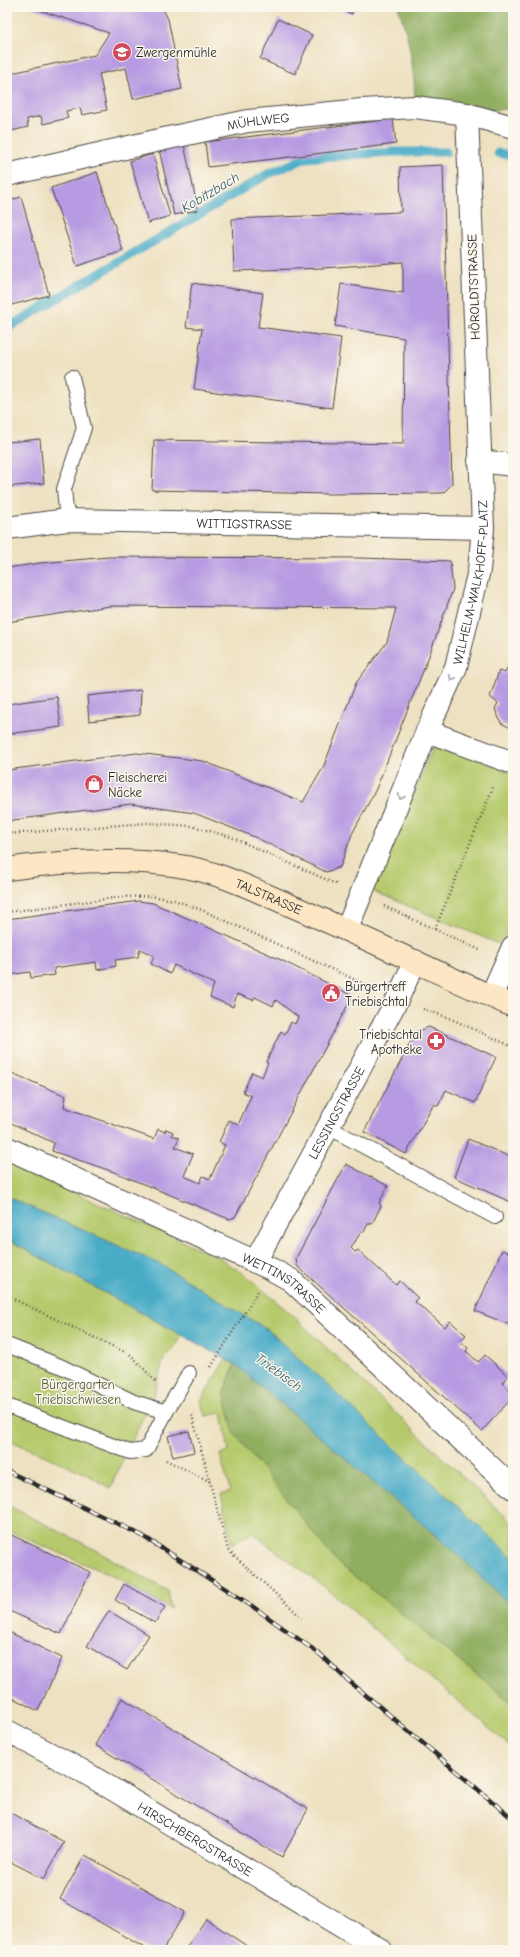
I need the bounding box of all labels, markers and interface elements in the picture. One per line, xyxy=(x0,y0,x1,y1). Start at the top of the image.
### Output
school or university icon: Zwergenmühle xyxy=(111,41,133,63)
place label: Zwergenmühle xyxy=(136,45,217,60)
street label: MÜHLWEG xyxy=(225,110,290,133)
water label: Kobitzbach xyxy=(178,168,243,216)
street label: HÖROLDTSTRASSE xyxy=(463,234,483,340)
street label: WILHELM-WALKHOFF-PLATZ xyxy=(450,500,491,666)
street label: WITTIGSTRASSE xyxy=(196,515,293,532)
one-way arrow xyxy=(449,673,457,681)
place label: Fleischerei Näcke xyxy=(108,770,167,800)
shop icon: Fleischerei Näcke xyxy=(83,773,105,795)
one-way arrow xyxy=(397,794,405,801)
street label: TALSTRASSE xyxy=(233,876,305,918)
place label: Bürgertreff Triebischtal xyxy=(345,979,408,1009)
public building icon: Bürgertreff Triebischtal xyxy=(320,982,342,1004)
place label: Triebischtal Apotheke xyxy=(359,1027,422,1057)
pharmacy icon: Triebischtal Apotheke xyxy=(425,1030,447,1052)
street label: LESSINGSTRASSE xyxy=(305,1064,368,1162)
street label: WETTINSTRASSE xyxy=(240,1250,329,1317)
water label: Triebisch xyxy=(252,1350,305,1395)
park label: Bürgergarten Triebischwiesen xyxy=(35,1377,121,1407)
street label: HIRSCHBERGSTRASSE xyxy=(135,1799,255,1879)

